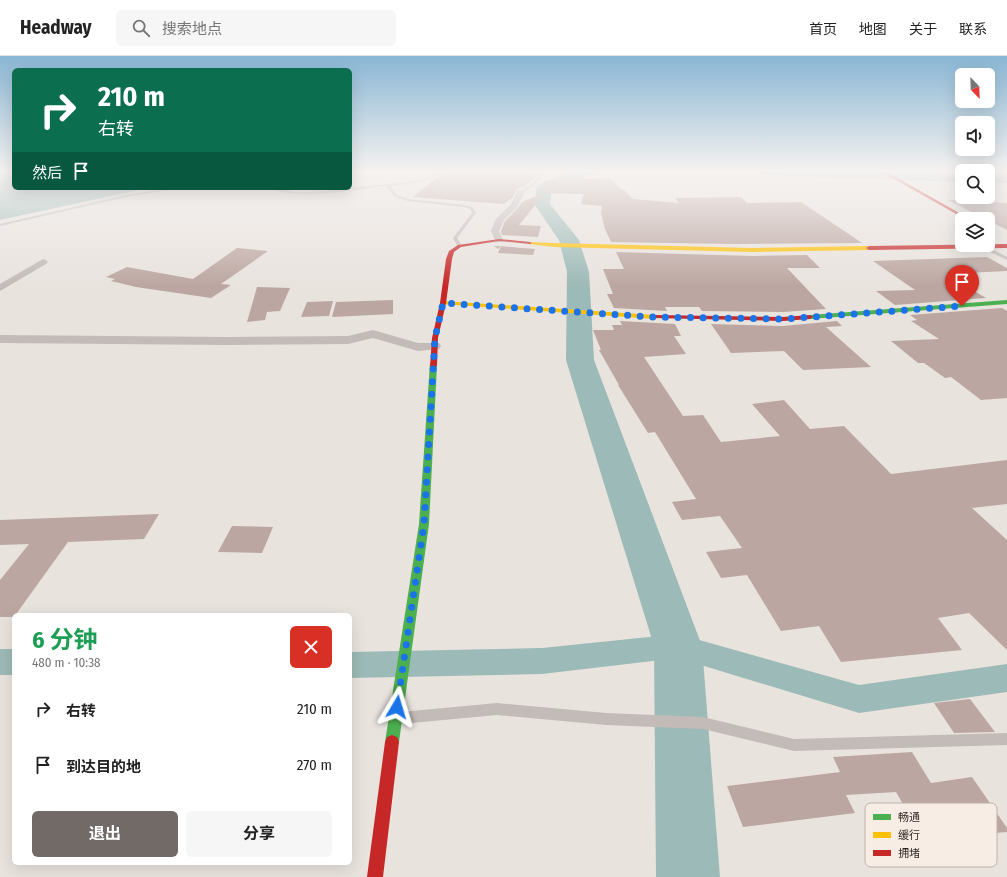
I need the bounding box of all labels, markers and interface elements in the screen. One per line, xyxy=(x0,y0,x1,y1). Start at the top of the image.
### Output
search box xyxy=(116,10,396,46)
text: Headway xyxy=(20,16,92,39)
icon: search xyxy=(130,17,152,39)
text: 搜索地点 xyxy=(162,20,222,38)
text: 首页 xyxy=(809,21,837,38)
text: 地图 xyxy=(859,21,887,38)
text: 关于 xyxy=(909,21,937,38)
text: 联系 xyxy=(959,21,987,38)
north arrow xyxy=(955,68,995,108)
map controls xyxy=(955,68,995,252)
text: 210 m xyxy=(98,80,165,113)
icon: right xyxy=(32,84,84,136)
button: sound xyxy=(955,116,995,156)
text: 右转 xyxy=(98,118,134,140)
icon: arrive xyxy=(70,160,92,182)
text: 然后 xyxy=(32,164,62,182)
button: search xyxy=(955,164,995,204)
button: layers xyxy=(955,212,995,252)
pin xyxy=(945,265,979,306)
icon: arrive xyxy=(951,271,973,293)
text: 6 分钟 xyxy=(32,626,98,654)
button: close xyxy=(290,626,332,668)
text: 480 m · 10:38 xyxy=(32,655,101,670)
position arrow xyxy=(376,686,418,728)
icon: right xyxy=(32,698,54,720)
text: 210 m xyxy=(297,700,332,718)
text: 右转 xyxy=(66,702,96,720)
icon: arrive xyxy=(32,754,54,776)
text: 270 m xyxy=(297,756,332,774)
text: 到达目的地 xyxy=(66,758,141,776)
legend xyxy=(865,803,997,867)
button: 退出 xyxy=(32,811,178,857)
button: 分享 xyxy=(186,811,332,857)
text: 畅通 xyxy=(898,811,920,824)
text: 缓行 xyxy=(898,829,920,842)
text: 拥堵 xyxy=(898,847,920,860)

